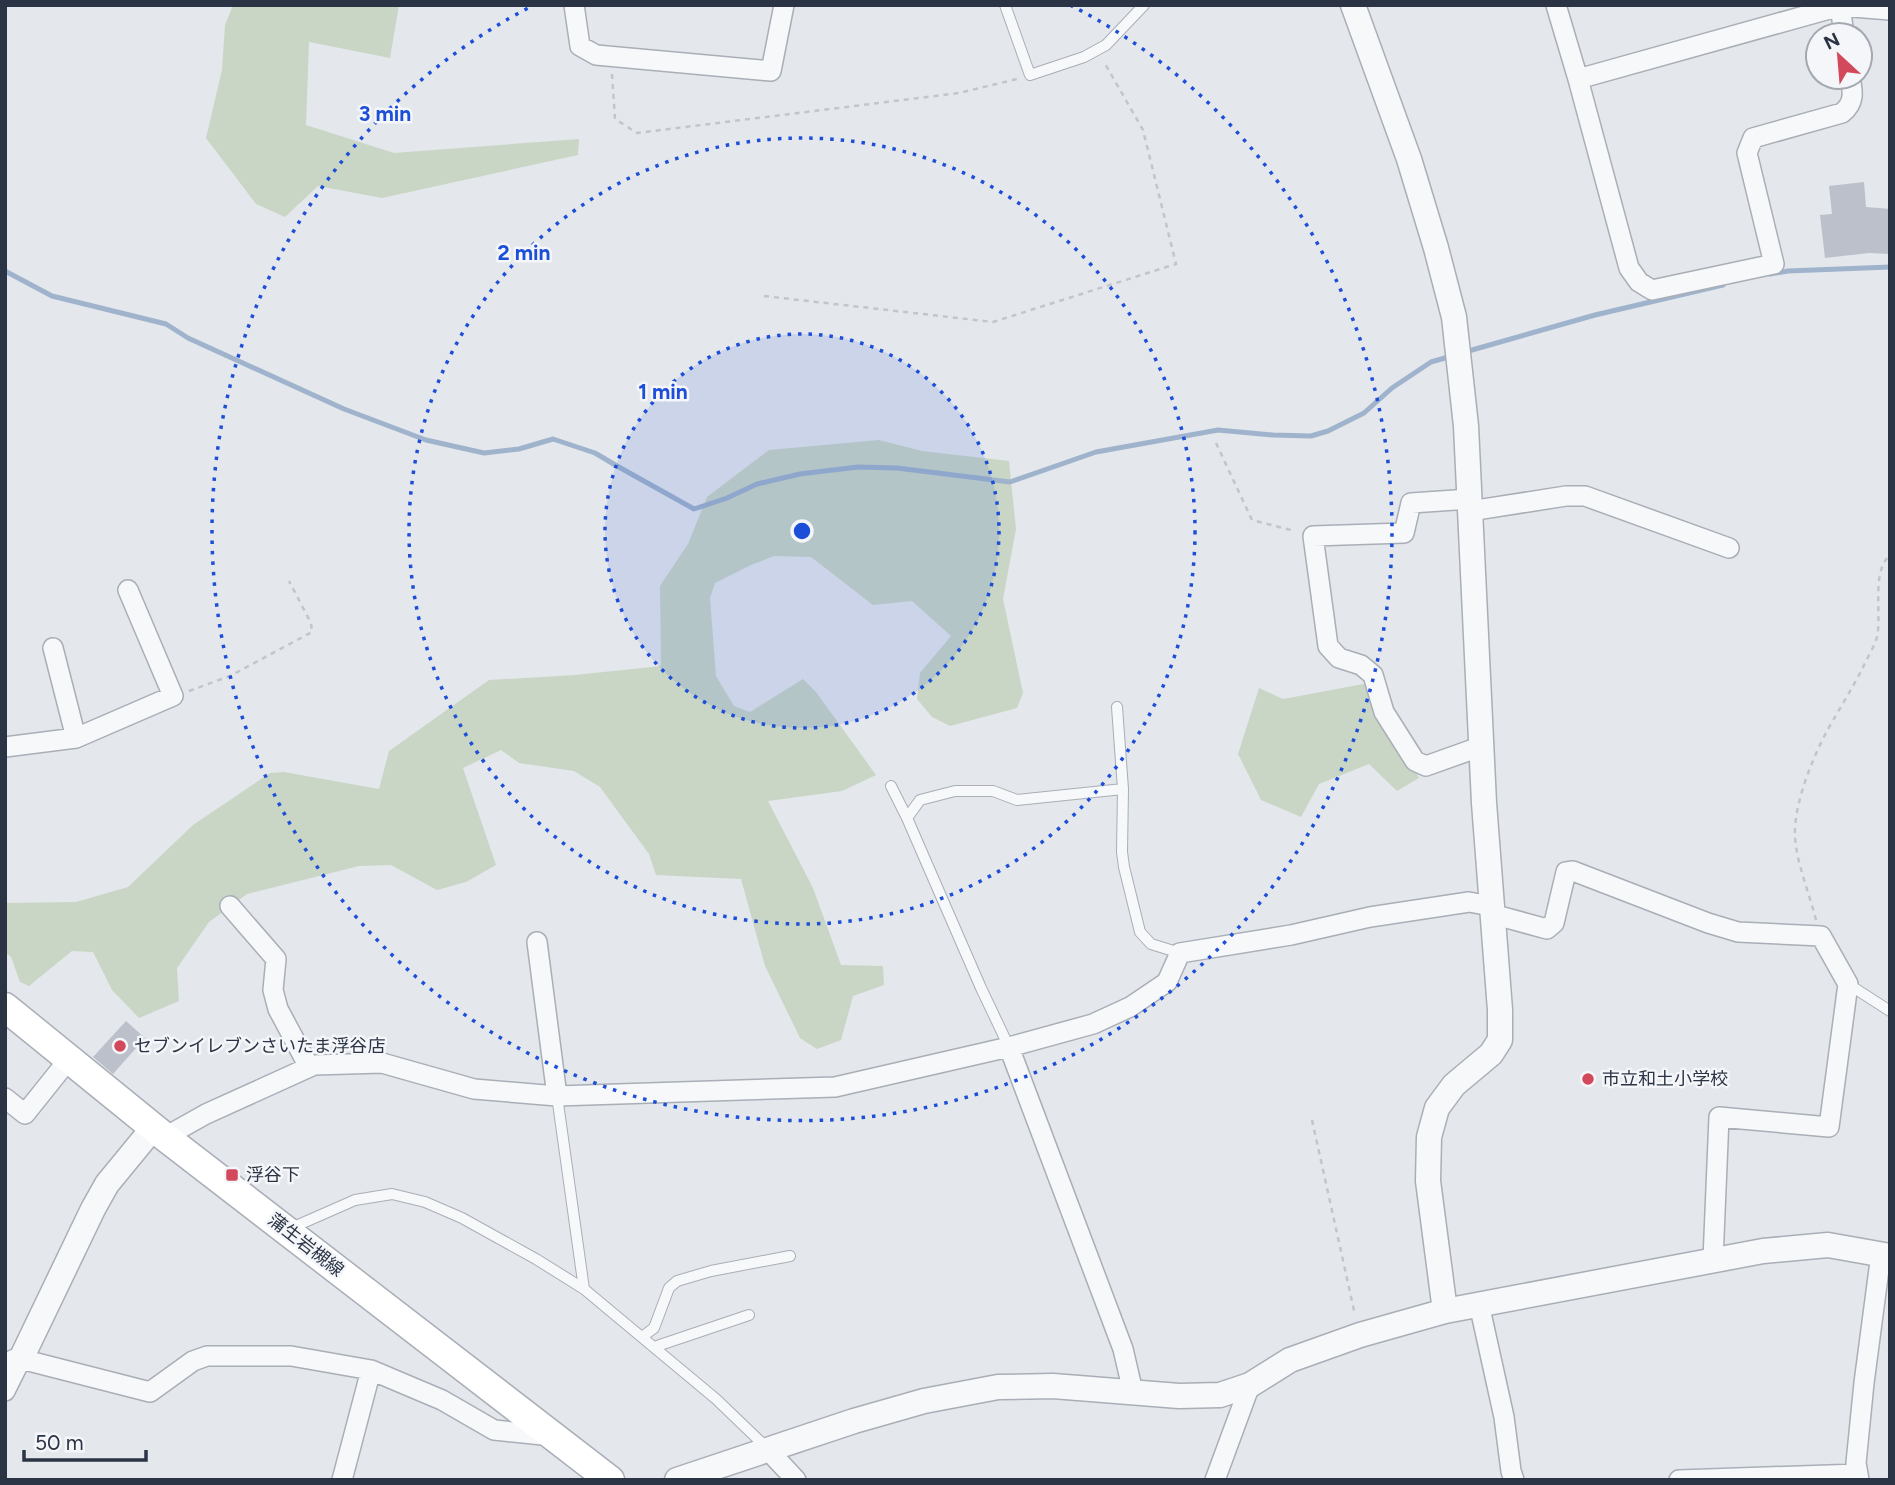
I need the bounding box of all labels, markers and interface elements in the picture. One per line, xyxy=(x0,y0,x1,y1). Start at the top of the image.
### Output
north arrow xyxy=(1804,21,1874,91)
text: N xyxy=(1820,28,1843,55)
text: 3 min xyxy=(359,101,411,126)
text: 2 min xyxy=(498,240,550,265)
text: 1 min xyxy=(638,379,688,404)
centre of rings xyxy=(790,519,814,543)
place label: セブンイレブンさいたま浮谷店 xyxy=(134,1035,385,1057)
marker: セブンイレブンさいたま浮谷店 xyxy=(112,1038,128,1054)
place label: 市立和土小学校 xyxy=(1602,1068,1728,1090)
marker: 市立和土小学校 xyxy=(1580,1071,1596,1087)
place label: 浮谷下 xyxy=(246,1164,300,1186)
marker: 浮谷下 xyxy=(224,1167,240,1183)
street label: 蒲生岩槻線 xyxy=(264,1209,348,1281)
scale bar xyxy=(24,1418,147,1462)
text: 50 m xyxy=(35,1430,84,1455)

